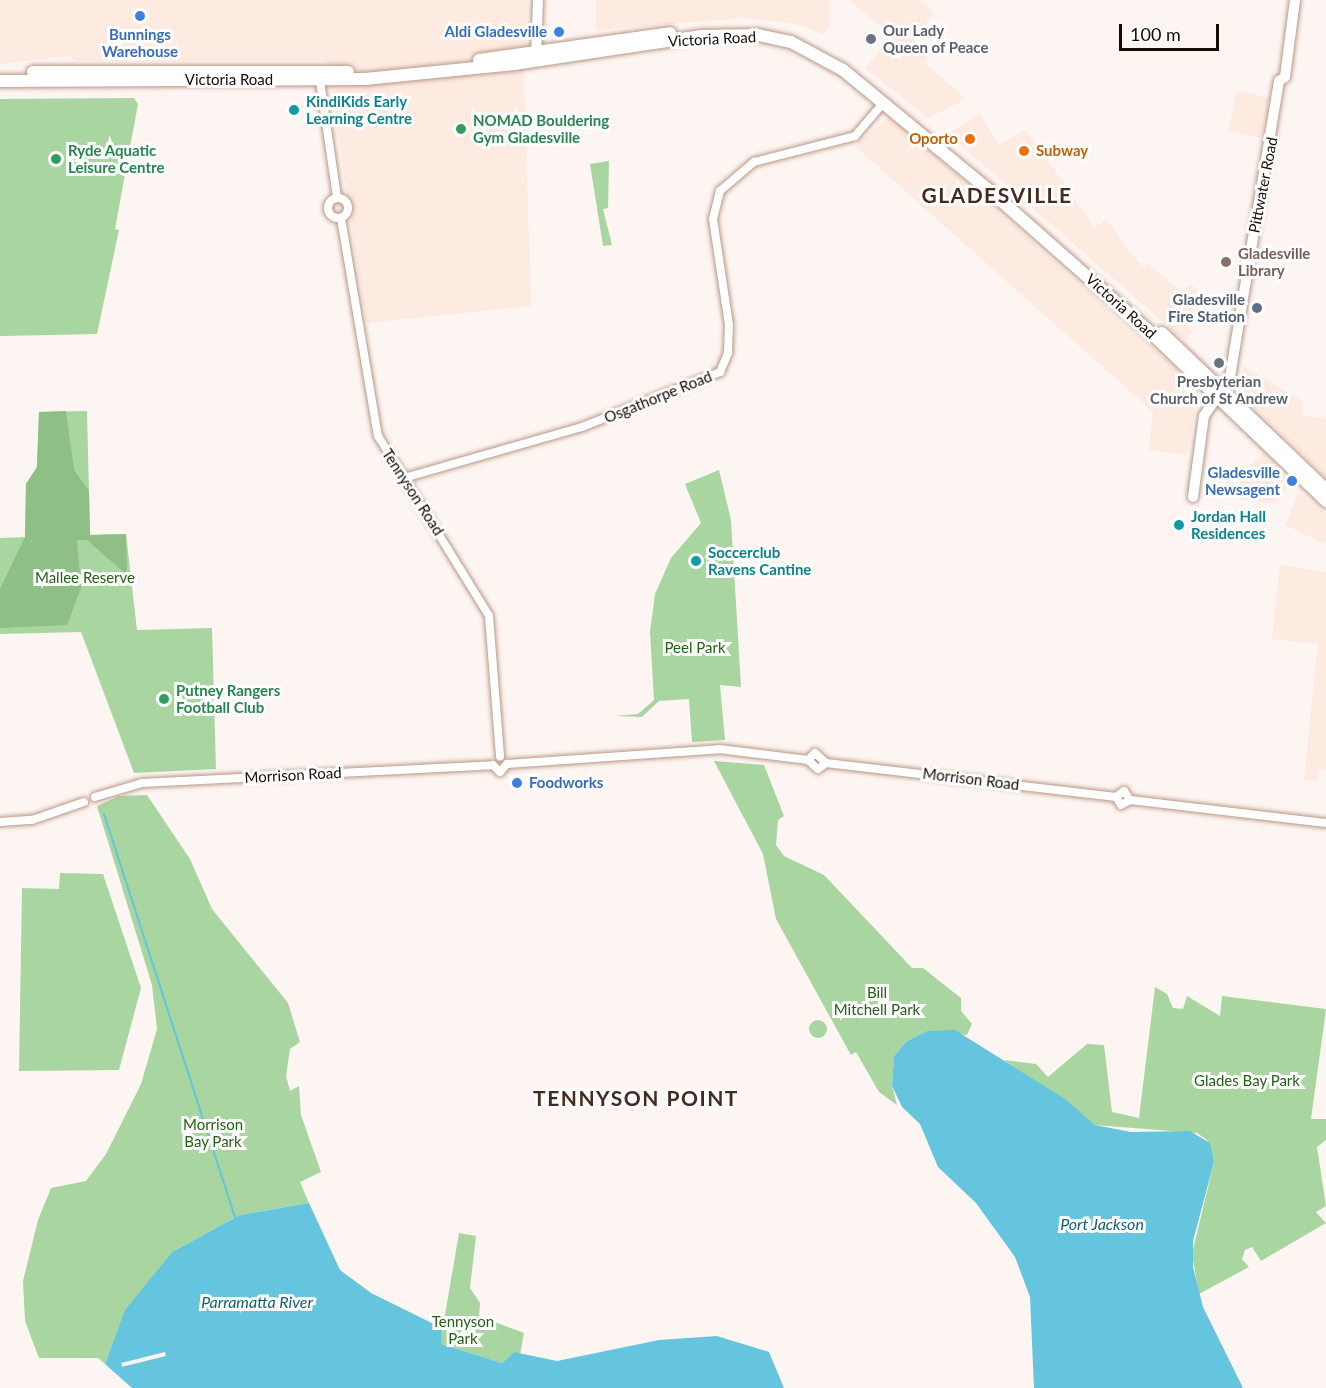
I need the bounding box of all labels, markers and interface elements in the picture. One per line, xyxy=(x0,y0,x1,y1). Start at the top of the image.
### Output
marker: Bunnings Warehouse xyxy=(133,9,147,23)
scale bar xyxy=(1122,12,1222,50)
place label: Our Lady Queen of Peace xyxy=(883,21,989,56)
place label: Aldi Gladesville xyxy=(445,23,547,41)
text: 100 m xyxy=(1130,23,1181,45)
place label: Bunnings Warehouse xyxy=(102,25,178,60)
marker: Aldi Gladesville xyxy=(552,25,566,39)
street label: Victoria Road xyxy=(667,28,757,50)
marker: Our Lady Queen of Peace xyxy=(864,32,878,46)
street label: Victoria Road xyxy=(185,71,273,89)
place label: KindiKids Early Learning Centre xyxy=(306,92,412,127)
marker: KindiKids Early Learning Centre xyxy=(287,103,301,117)
place label: NOMAD Bouldering Gym Gladesville xyxy=(473,111,609,146)
marker: NOMAD Bouldering Gym Gladesville xyxy=(454,122,468,136)
place label: Oporto xyxy=(909,130,958,148)
marker: Oporto xyxy=(963,132,977,146)
street label: Pittwater Road xyxy=(1245,135,1281,235)
place label: Ryde Aquatic Leisure Centre xyxy=(68,141,164,176)
place label: Subway xyxy=(1036,142,1088,160)
marker: Subway xyxy=(1017,144,1031,158)
marker: Ryde Aquatic Leisure Centre xyxy=(49,152,63,166)
district label: GLADESVILLE xyxy=(921,182,1073,208)
place label: Gladesville Library xyxy=(1238,244,1310,279)
marker: Gladesville Library xyxy=(1219,255,1233,269)
street label: Victoria Road xyxy=(1082,270,1160,342)
place label: Gladesville Fire Station xyxy=(1168,290,1245,325)
marker: Gladesville Fire Station xyxy=(1250,301,1264,315)
marker: Presbyterian Church of St Andrew xyxy=(1212,356,1226,370)
street label: Osgathorpe Road xyxy=(601,367,715,427)
place label: Presbyterian Church of St Andrew xyxy=(1150,372,1288,407)
street label: Tennyson Road xyxy=(378,445,448,539)
place label: Gladesville Newsagent xyxy=(1205,463,1280,498)
marker: Gladesville Newsagent xyxy=(1285,474,1299,488)
place label: Jordan Hall Residences xyxy=(1191,507,1266,542)
marker: Jordan Hall Residences xyxy=(1172,518,1186,532)
place label: Soccerclub Ravens Cantine xyxy=(708,543,811,578)
marker: Soccerclub Ravens Cantine xyxy=(689,554,703,568)
park label: Mallee Reserve xyxy=(35,569,135,587)
park label: Peel Park xyxy=(664,639,726,657)
place label: Putney Rangers Football Club xyxy=(176,681,281,716)
marker: Putney Rangers Football Club xyxy=(157,692,171,706)
street label: Morrison Road xyxy=(244,763,342,787)
street label: Morrison Road xyxy=(922,764,1020,794)
place label: Foodworks xyxy=(529,774,603,792)
marker: Foodworks xyxy=(510,776,524,790)
park label: Bill Mitchell Park xyxy=(834,983,920,1018)
park label: Glades Bay Park xyxy=(1194,1072,1300,1090)
district label: TENNYSON POINT xyxy=(533,1085,739,1111)
park label: Morrison Bay Park xyxy=(183,1115,243,1150)
water label: Port Jackson xyxy=(1060,1214,1144,1234)
water label: Parramatta River xyxy=(201,1292,313,1312)
park label: Tennyson Park xyxy=(432,1312,494,1347)

